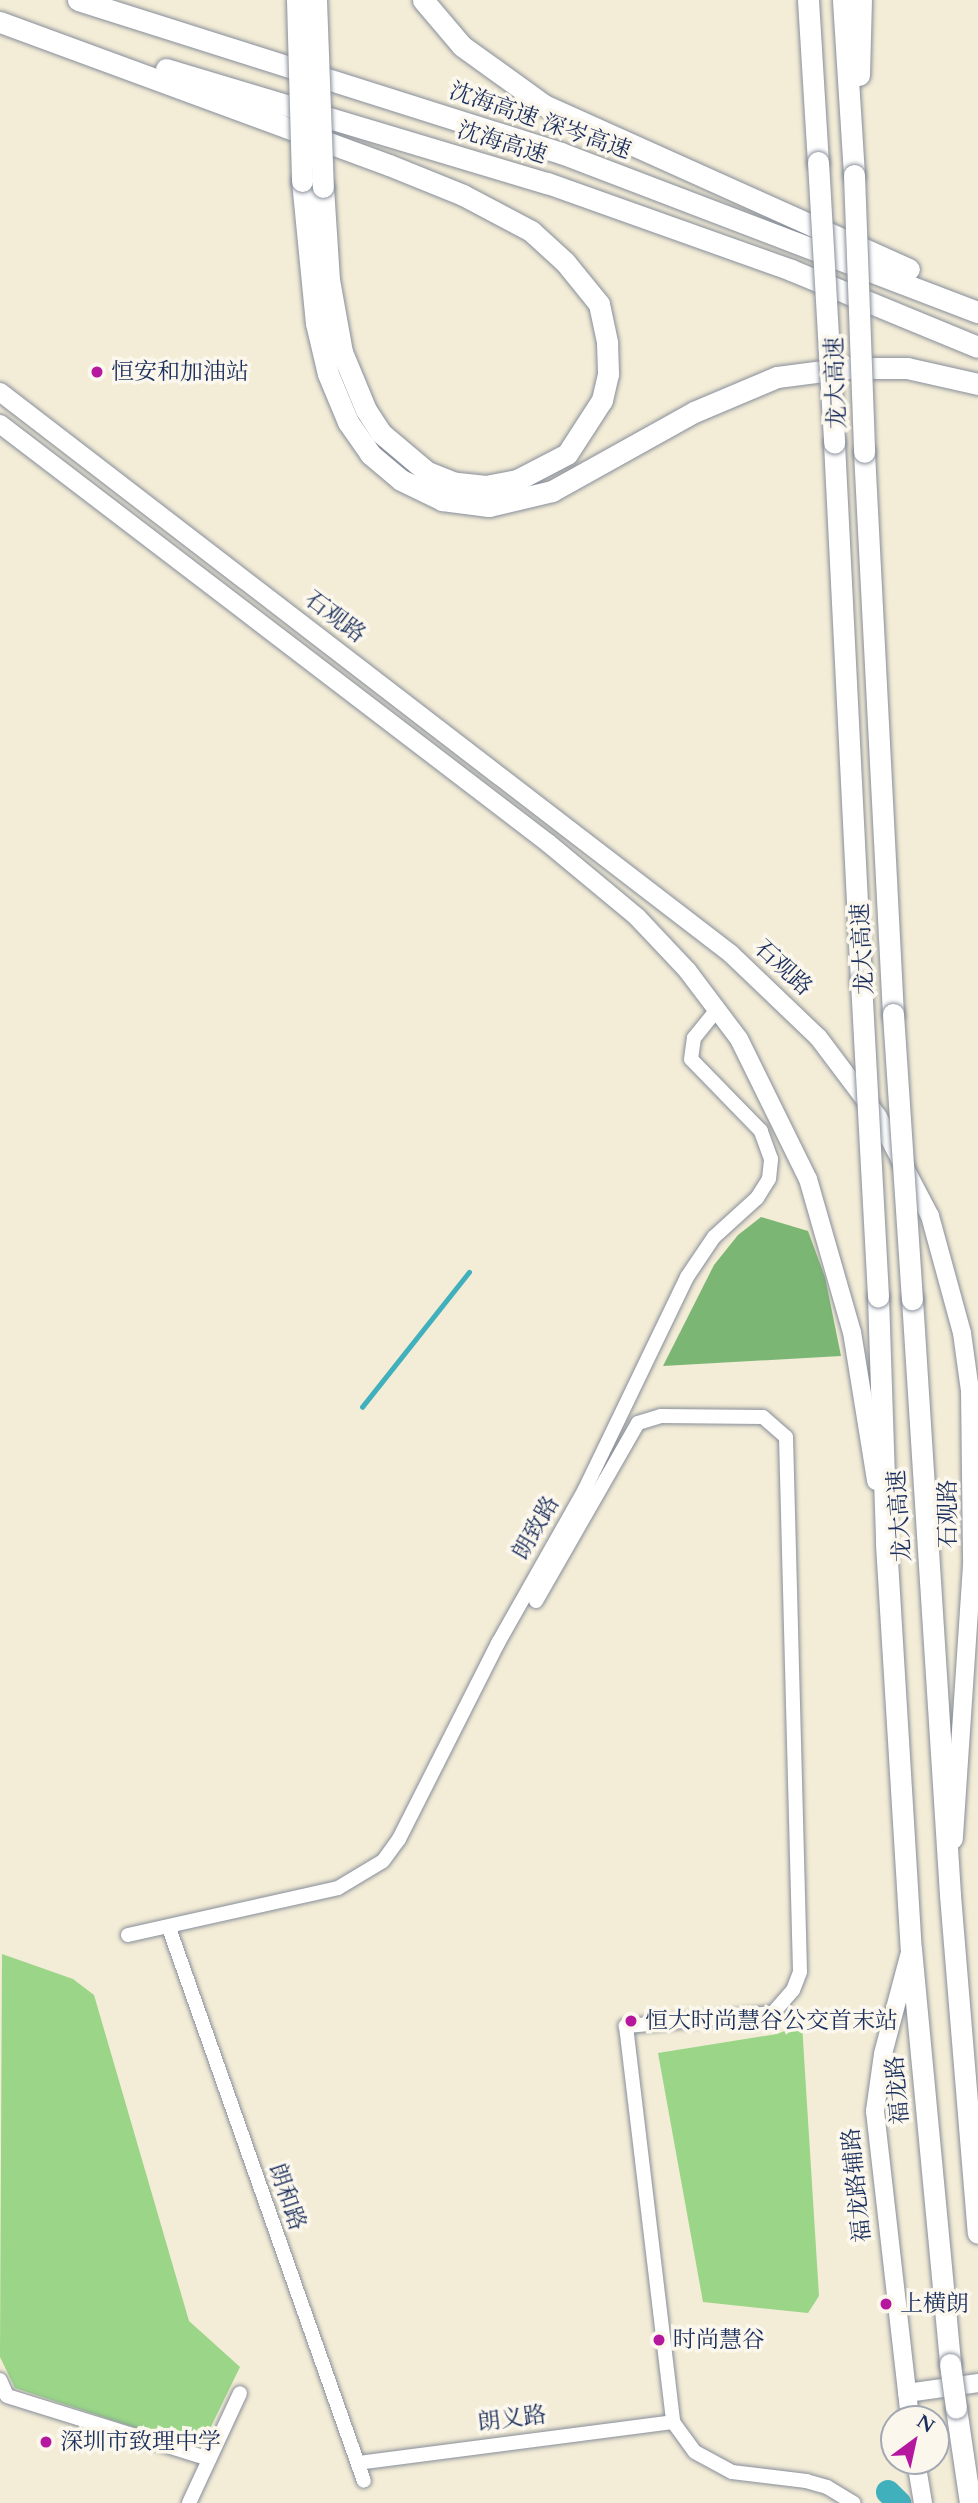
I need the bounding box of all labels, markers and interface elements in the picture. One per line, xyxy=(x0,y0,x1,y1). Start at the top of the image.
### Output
street label: 沈海高速 深岑高速 xyxy=(446,77,634,165)
street label: 沈海高速 xyxy=(454,116,550,170)
street label: 龙大高速 xyxy=(821,337,851,429)
place label: 恒安和加油站 xyxy=(111,358,249,386)
marker: 恒安和加油站 xyxy=(89,364,105,380)
street label: 石观路 xyxy=(299,585,371,649)
street label: 龙大高速 xyxy=(847,902,879,996)
street label: 石观路 xyxy=(748,934,818,1002)
street label: 龙大高速 xyxy=(883,1469,917,1563)
street label: 石观路 xyxy=(934,1480,962,1548)
street label: 朗致路 xyxy=(507,1491,565,1565)
place label: 恒大时尚慧谷公交首末站 xyxy=(645,2007,898,2035)
marker: 恒大时尚慧谷公交首末站 xyxy=(623,2013,639,2029)
street label: 福龙路 xyxy=(881,2054,915,2126)
street label: 福龙路辅路 xyxy=(837,2126,877,2244)
street label: 朗和路 xyxy=(263,2160,311,2234)
place label: 上横朗 xyxy=(900,2290,969,2318)
marker: 上横朗 xyxy=(878,2296,894,2312)
place label: 时尚慧谷 xyxy=(673,2326,765,2354)
marker: 时尚慧谷 xyxy=(651,2332,667,2348)
street label: 朗义路 xyxy=(476,2401,548,2437)
north arrow xyxy=(880,2405,950,2475)
text: N xyxy=(911,2409,939,2439)
place label: 深圳市致理中学 xyxy=(60,2428,221,2456)
marker: 深圳市致理中学 xyxy=(38,2434,54,2450)

